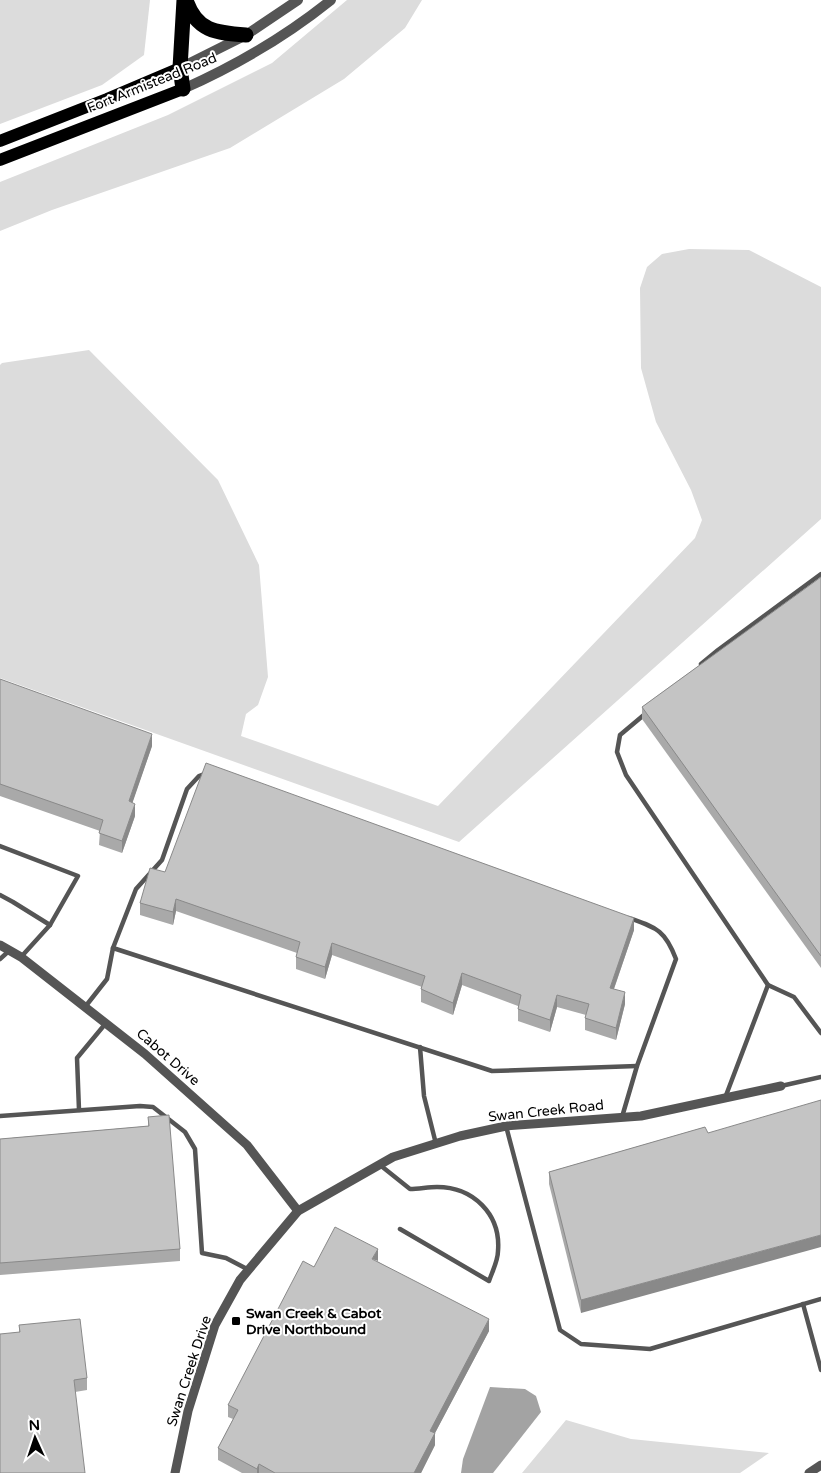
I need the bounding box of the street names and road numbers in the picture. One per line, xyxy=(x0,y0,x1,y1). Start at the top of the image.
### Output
street label: Fort Armistead Road xyxy=(85,49,219,117)
street label: Cabot Drive xyxy=(133,1025,203,1089)
street label: Swan Creek Road xyxy=(487,1096,605,1126)
street label: Swan Creek Drive xyxy=(163,1313,215,1429)

